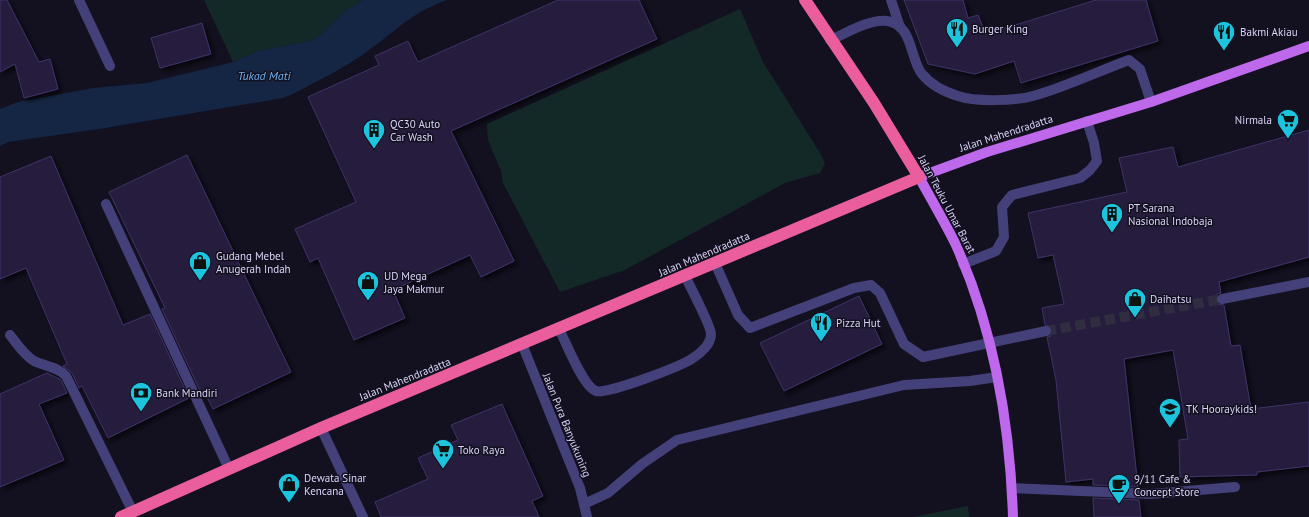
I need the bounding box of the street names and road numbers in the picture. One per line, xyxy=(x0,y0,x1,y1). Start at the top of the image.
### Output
street label: Jalan Mahendradatta xyxy=(957,111,1055,155)
street label: Jalan Teuku Umar Barat xyxy=(915,152,979,256)
street label: Jalan Mahendradatta xyxy=(655,229,752,280)
street label: Jalan Mahendradatta xyxy=(356,354,453,404)
street label: Jalan Pura Banyukuning xyxy=(539,370,594,479)

